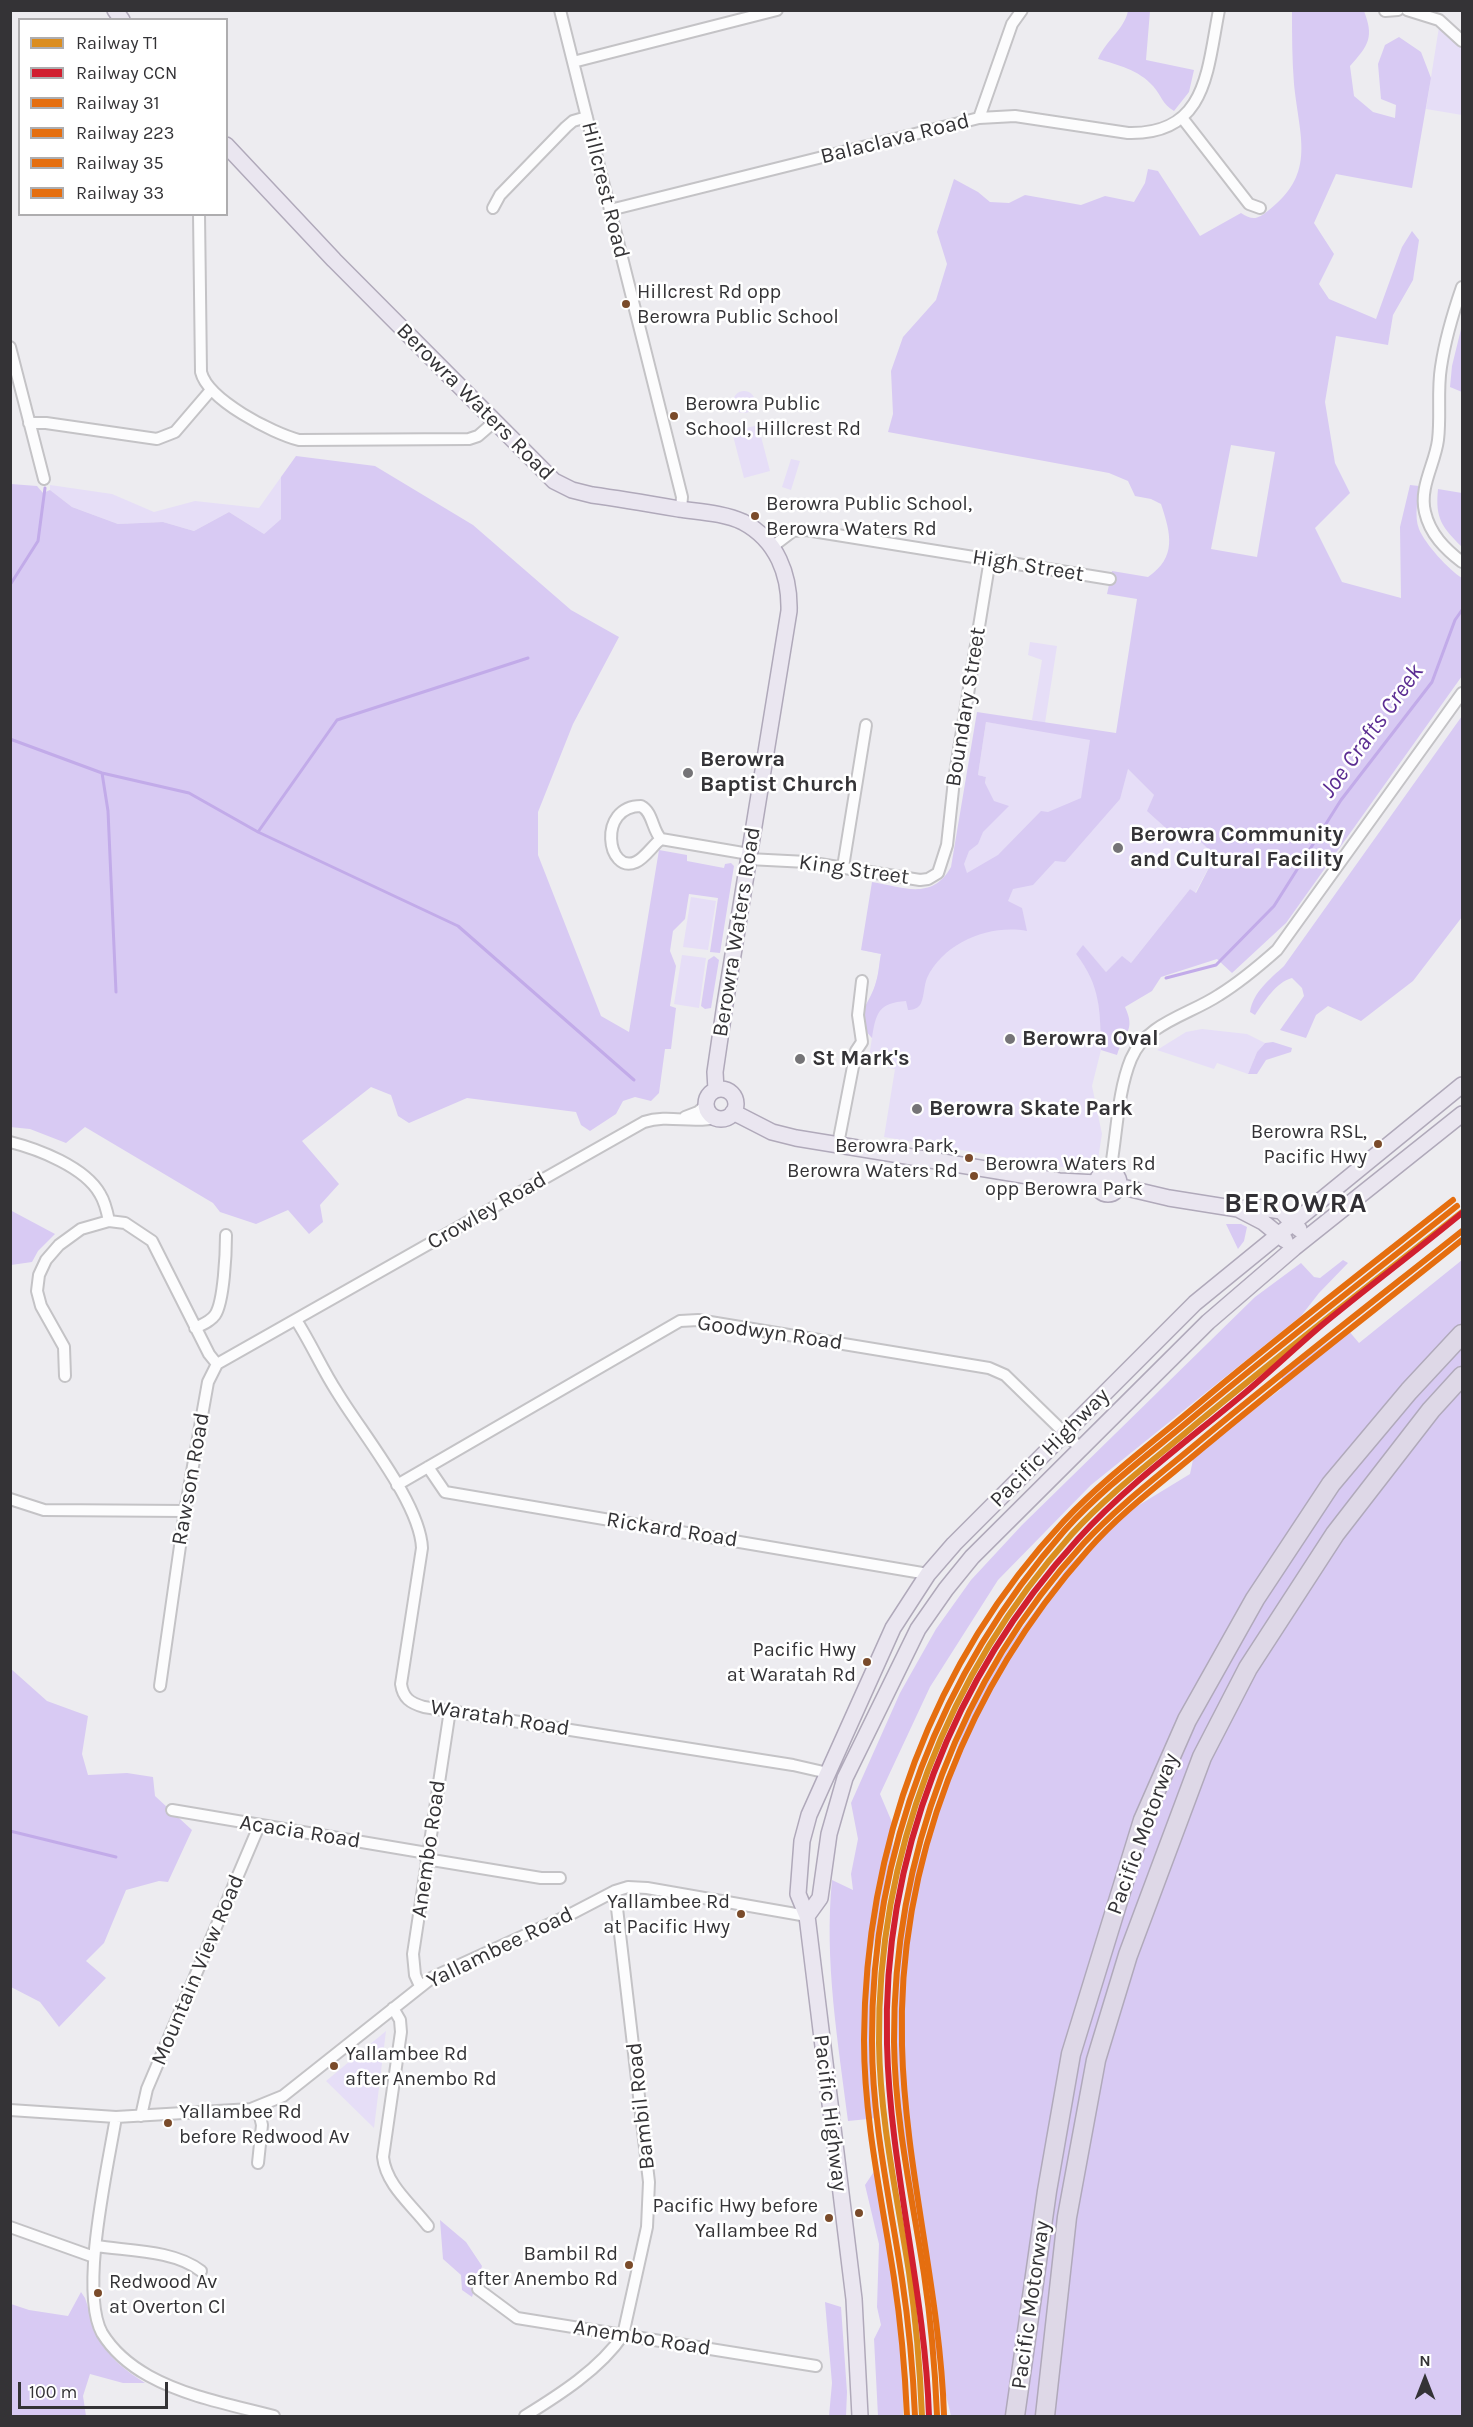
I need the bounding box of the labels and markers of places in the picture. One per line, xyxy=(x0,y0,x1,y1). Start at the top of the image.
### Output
place label: Hillcrest Rd opp Berowra Public School xyxy=(637,280,839,327)
marker: Hillcrest Rd opp Berowra Public School xyxy=(620,298,632,310)
place label: Berowra Public School, Hillcrest Rd xyxy=(685,392,861,439)
marker: Berowra Public School, Hillcrest Rd xyxy=(668,410,680,422)
place label: Berowra Public School, Berowra Waters Rd xyxy=(766,492,972,539)
marker: Berowra Public School, Berowra Waters Rd xyxy=(749,510,761,522)
place label: Berowra Baptist Church xyxy=(700,747,858,798)
marker: Berowra Baptist Church xyxy=(681,766,695,780)
place label: Berowra Community and Cultural Facility xyxy=(1130,822,1343,873)
marker: Berowra Community and Cultural Facility xyxy=(1111,841,1125,855)
place label: Berowra Oval xyxy=(1022,1026,1159,1052)
marker: Berowra Oval xyxy=(1003,1032,1017,1046)
place label: St Mark's xyxy=(812,1046,910,1072)
marker: St Mark's xyxy=(793,1052,807,1066)
place label: Berowra Skate Park xyxy=(929,1096,1133,1122)
marker: Berowra Skate Park xyxy=(910,1102,924,1116)
place label: Berowra RSL, Pacific Hwy xyxy=(1251,1120,1367,1167)
place label: Berowra Park, Berowra Waters Rd xyxy=(787,1134,958,1181)
marker: Berowra RSL, Pacific Hwy xyxy=(1372,1138,1384,1150)
marker: Berowra Park, Berowra Waters Rd xyxy=(963,1152,975,1164)
place label: Berowra Waters Rd opp Berowra Park xyxy=(985,1152,1156,1199)
marker: Berowra Waters Rd opp Berowra Park xyxy=(968,1170,980,1182)
place label: Pacific Hwy at Waratah Rd xyxy=(727,1638,856,1685)
marker: Pacific Hwy at Waratah Rd xyxy=(861,1656,873,1668)
place label: Yallambee Rd at Pacific Hwy xyxy=(603,1890,730,1937)
marker: Yallambee Rd at Pacific Hwy xyxy=(735,1908,747,1920)
place label: Yallambee Rd after Anembo Rd xyxy=(345,2042,497,2089)
marker: Yallambee Rd after Anembo Rd xyxy=(328,2060,340,2072)
place label: Yallambee Rd before Redwood Av xyxy=(179,2100,350,2147)
marker: Yallambee Rd before Redwood Av xyxy=(162,2117,174,2129)
place label: Pacific Hwy before Yallambee Rd xyxy=(652,2194,818,2241)
unlabelled marker xyxy=(853,2207,865,2219)
marker: Pacific Hwy before Yallambee Rd xyxy=(823,2212,835,2224)
place label: Bambil Rd after Anembo Rd xyxy=(466,2242,618,2289)
marker: Bambil Rd after Anembo Rd xyxy=(623,2259,635,2271)
place label: Redwood Av at Overton Cl xyxy=(109,2270,226,2317)
marker: Redwood Av at Overton Cl xyxy=(92,2287,104,2299)

